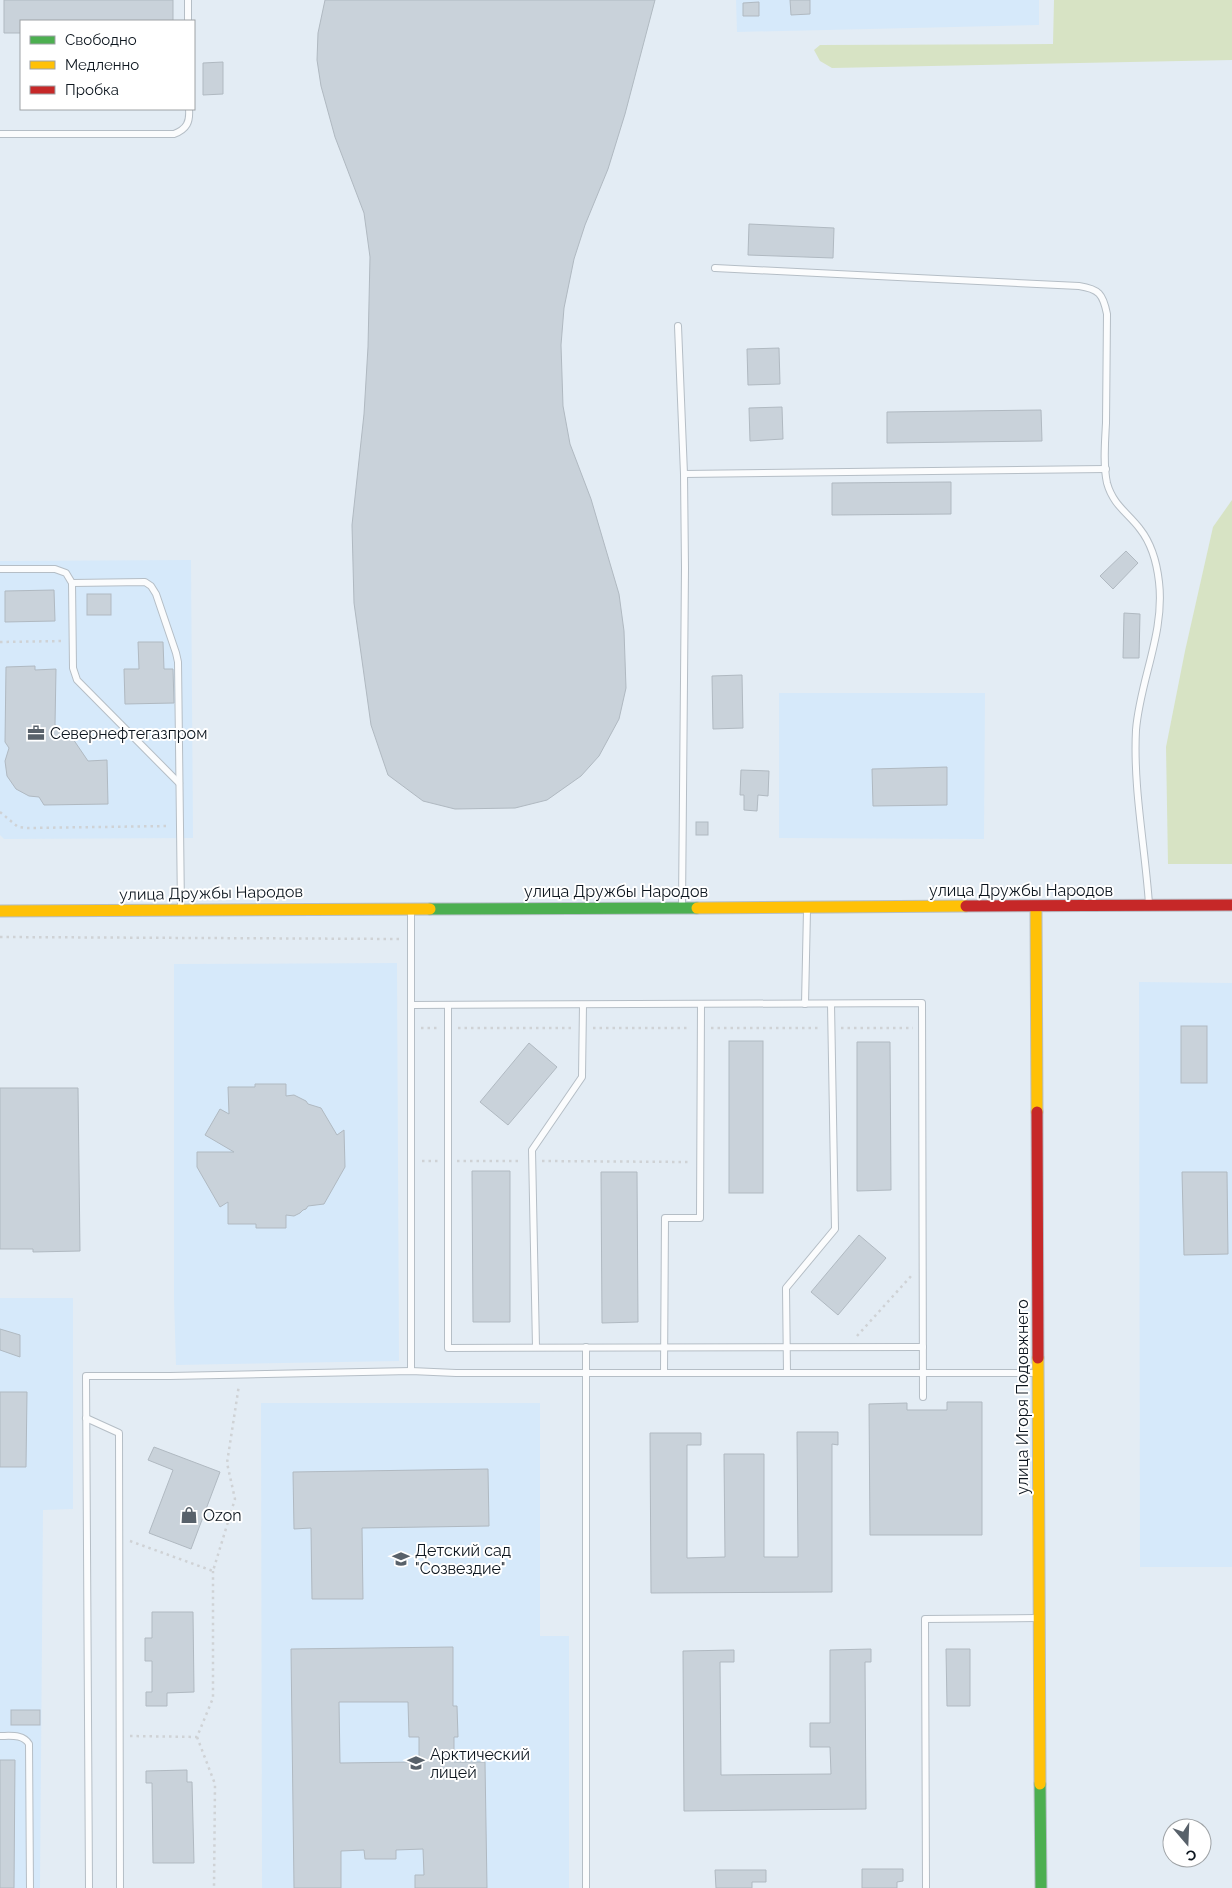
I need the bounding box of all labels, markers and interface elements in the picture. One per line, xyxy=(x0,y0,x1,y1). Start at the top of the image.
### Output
legend xyxy=(20,20,195,110)
text: Свободно xyxy=(65,31,137,49)
text: Медленно xyxy=(65,56,139,74)
text: Пробка xyxy=(65,81,119,99)
office icon: Севернефтегазпром xyxy=(26,723,46,743)
place label: Севернефтегазпром xyxy=(50,724,207,743)
street label: улица Дружбы Народов xyxy=(929,881,1113,900)
street label: улица Дружбы Народов xyxy=(119,882,303,904)
street label: улица Дружбы Народов xyxy=(524,882,708,901)
street label: улица Игоря Подовжнего xyxy=(1013,1299,1032,1495)
shop icon: Ozon xyxy=(179,1505,199,1525)
place label: Ozon xyxy=(203,1506,242,1525)
place label: Детский сад "Созвездие" xyxy=(415,1541,511,1578)
school or university icon: Детский сад "Созвездие" xyxy=(391,1549,411,1569)
place label: Арктический лицей xyxy=(430,1745,530,1782)
school or university icon: Арктический лицей xyxy=(406,1753,426,1773)
north arrow xyxy=(1162,1818,1212,1868)
text: С xyxy=(1184,1846,1198,1865)

